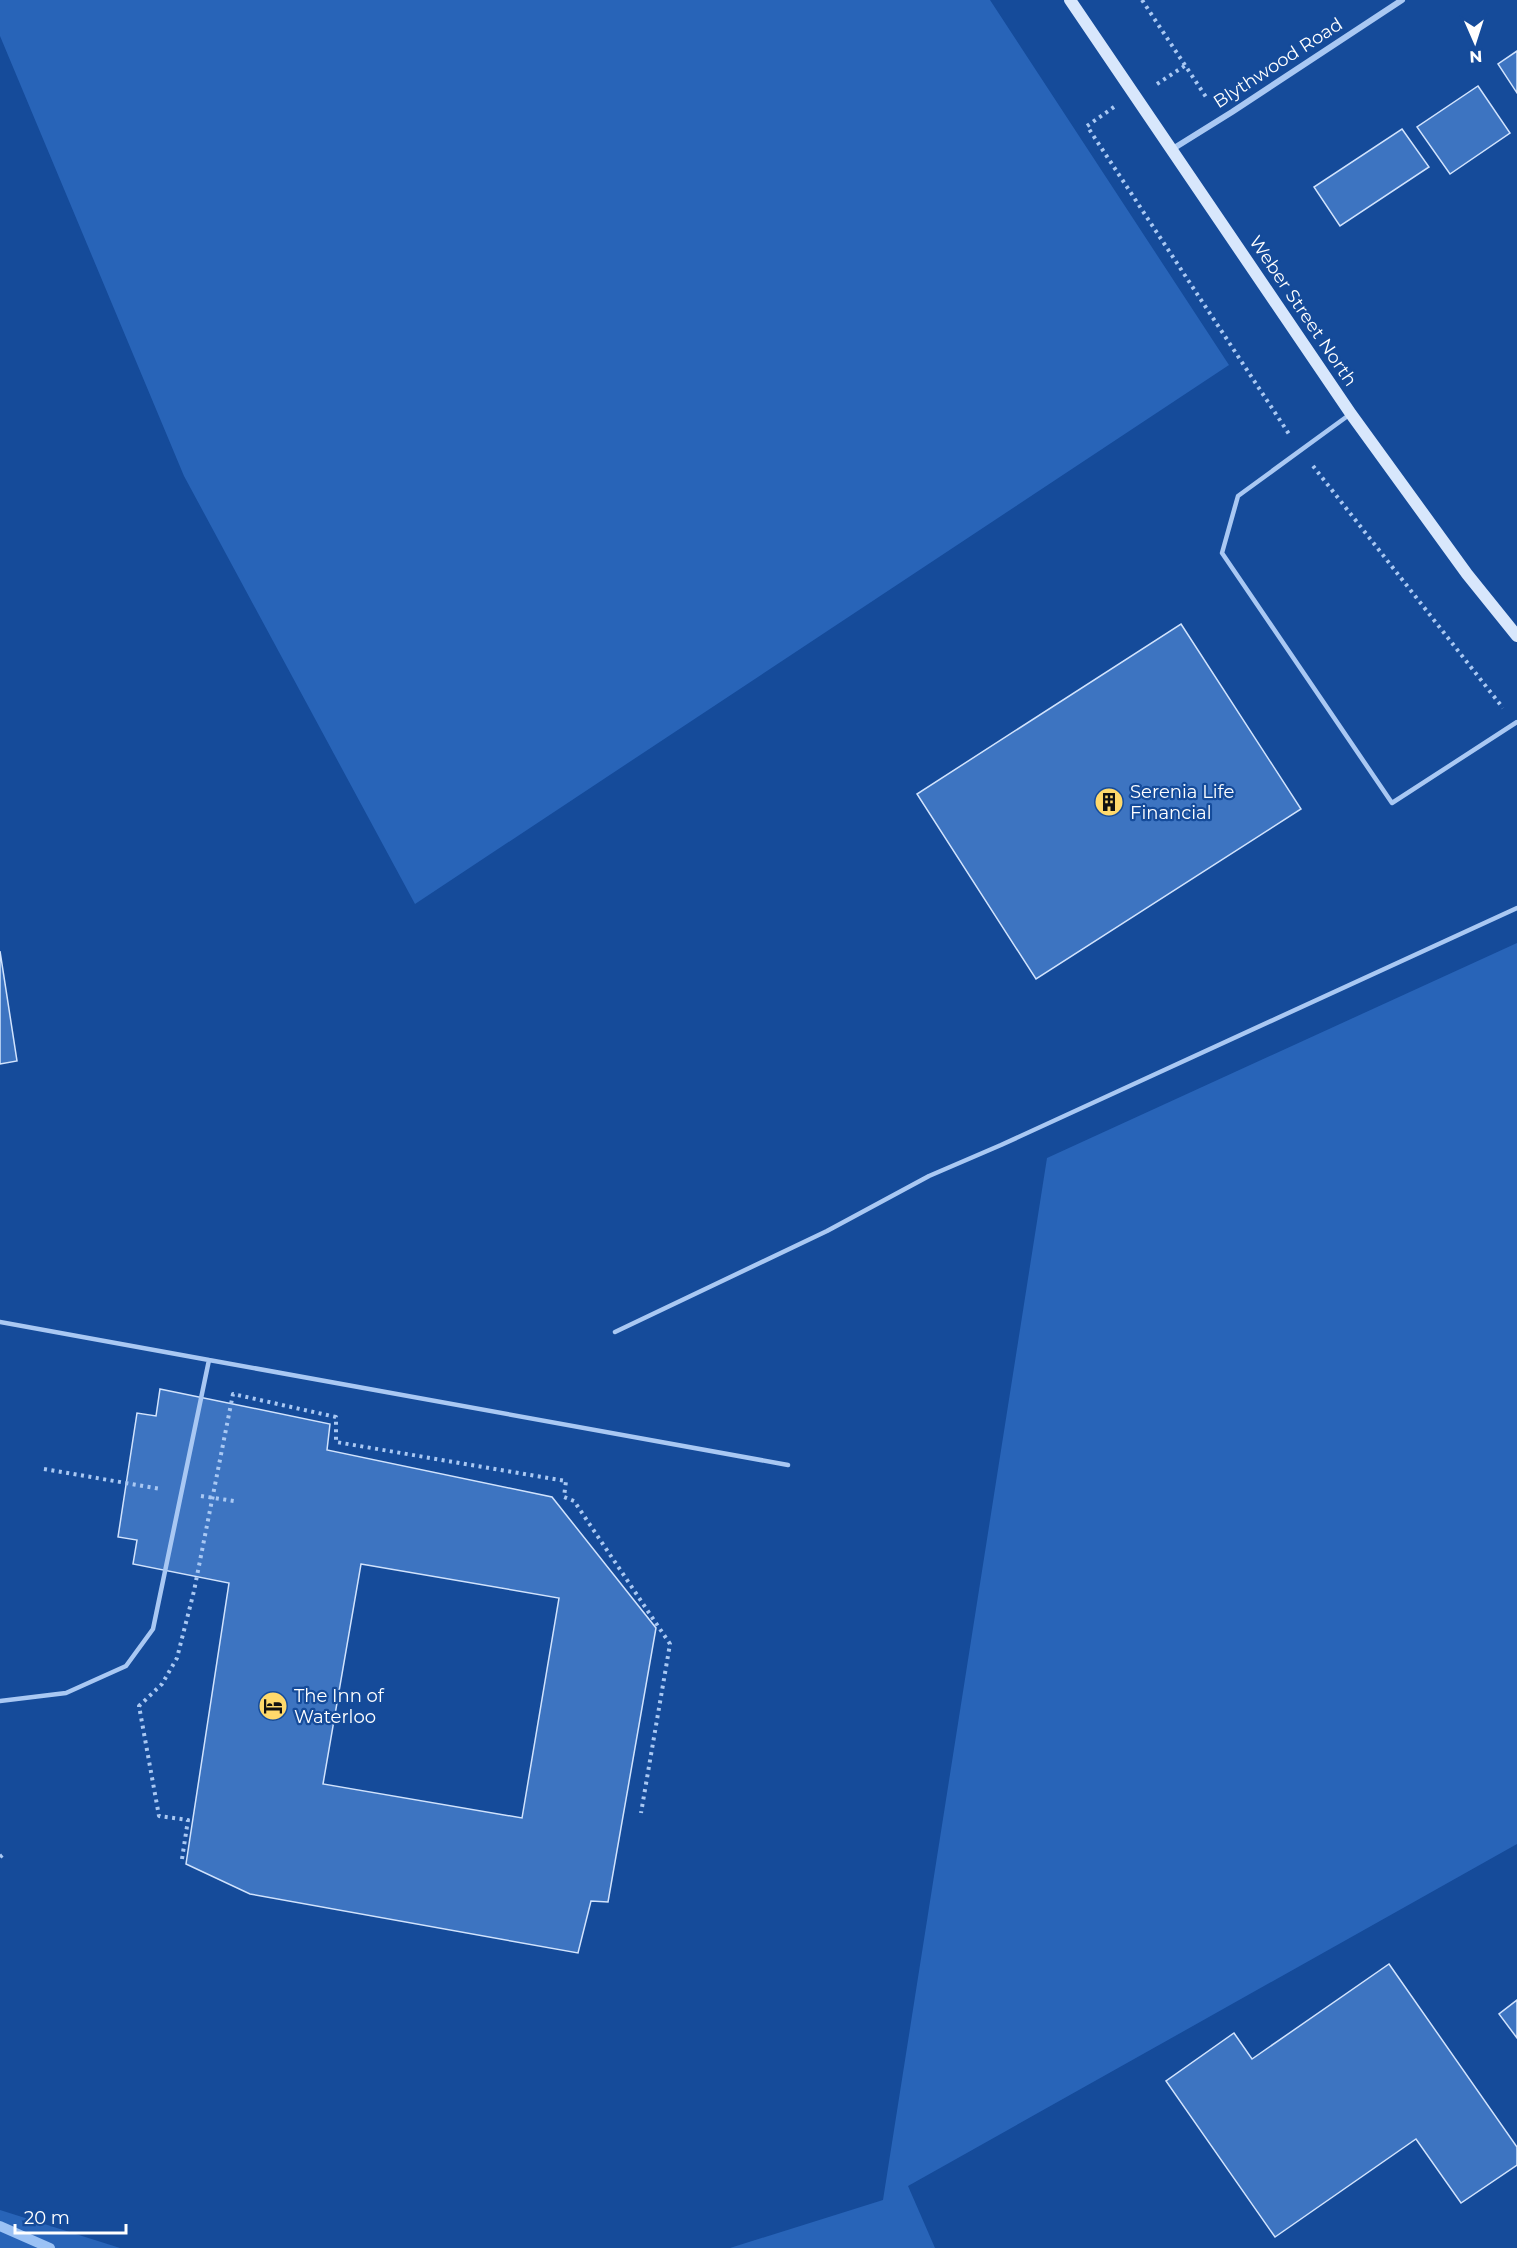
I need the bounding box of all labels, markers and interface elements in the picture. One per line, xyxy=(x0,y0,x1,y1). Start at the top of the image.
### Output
north arrow xyxy=(1445,12,1505,72)
street label: Blythwood Road xyxy=(1209,13,1347,113)
text: N xyxy=(1469,47,1483,66)
street label: Weber Street North xyxy=(1244,232,1362,390)
place label: Serenia Life Financial xyxy=(1130,781,1235,824)
building icon: Serenia Life Financial xyxy=(1093,786,1125,818)
place label: The Inn of Waterloo xyxy=(294,1685,385,1728)
hotel icon: The Inn of Waterloo xyxy=(257,1690,289,1722)
scale bar xyxy=(15,2197,126,2235)
text: 20 m xyxy=(24,2207,70,2229)

